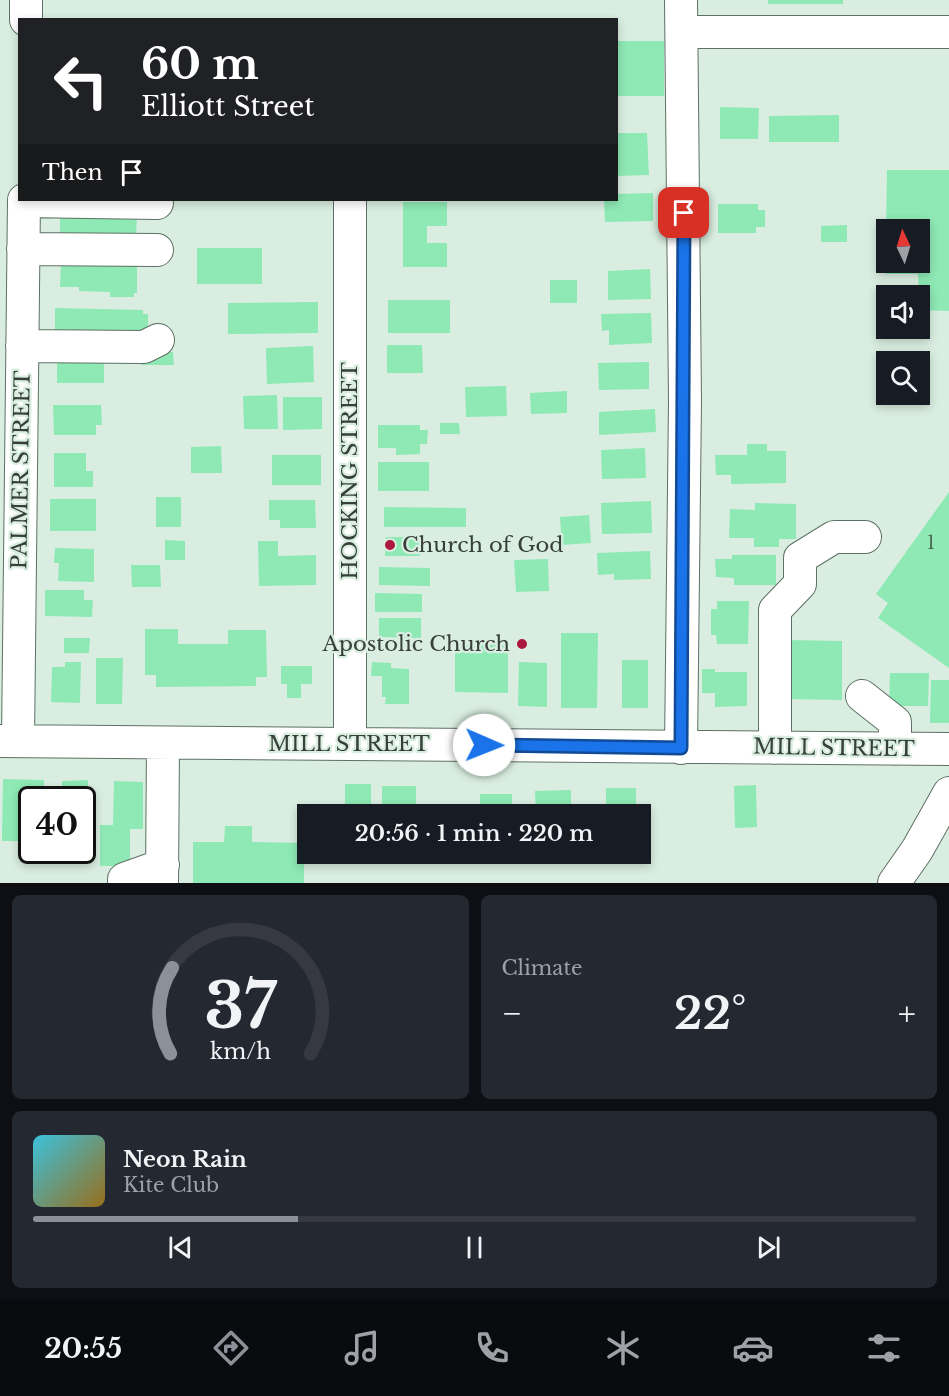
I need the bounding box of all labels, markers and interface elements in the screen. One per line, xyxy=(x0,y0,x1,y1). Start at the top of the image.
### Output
text: 60 m xyxy=(141,38,259,90)
icon: left xyxy=(42,42,120,120)
text: Elliott Street xyxy=(141,90,314,123)
icon: arrive xyxy=(115,156,148,189)
text: Then xyxy=(42,159,103,186)
pin xyxy=(658,187,709,238)
icon: arrive xyxy=(667,196,700,229)
north arrow xyxy=(876,219,930,273)
map controls xyxy=(876,219,930,405)
button: sound xyxy=(876,285,930,339)
button: search xyxy=(876,351,930,405)
street label: HOCKING STREET xyxy=(337,362,363,580)
street label: PALMER STREET xyxy=(6,370,36,570)
place label: Church of God xyxy=(402,532,563,558)
house number: 1 xyxy=(927,532,935,554)
marker: Church of God xyxy=(383,538,397,552)
place label: Apostolic Church xyxy=(321,631,510,657)
marker: Apostolic Church xyxy=(515,637,529,651)
position arrow xyxy=(452,713,516,777)
street label: MILL STREET xyxy=(268,731,430,757)
street label: MILL STREET xyxy=(753,734,915,762)
speed limit sign: 40 xyxy=(18,786,96,864)
text: 20:56 · 1 min · 220 m xyxy=(355,820,593,847)
text: Climate xyxy=(502,956,582,980)
text: 37 xyxy=(204,967,277,1045)
text: 22° xyxy=(674,985,747,1041)
text: − xyxy=(502,993,522,1034)
text: + xyxy=(898,993,916,1034)
text: km/h xyxy=(210,1038,271,1065)
text: Neon Rain xyxy=(123,1146,247,1173)
text: Kite Club xyxy=(123,1173,219,1197)
icon: previous xyxy=(164,1231,197,1264)
icon: pause xyxy=(458,1231,491,1264)
icon: next xyxy=(752,1231,785,1264)
icon: directions xyxy=(210,1327,252,1369)
icon: music xyxy=(341,1327,383,1369)
icon: phone xyxy=(471,1327,513,1369)
icon: climate xyxy=(602,1327,644,1369)
icon: car xyxy=(732,1327,774,1369)
icon: filters xyxy=(863,1327,905,1369)
text: 20:55 xyxy=(44,1332,122,1365)

